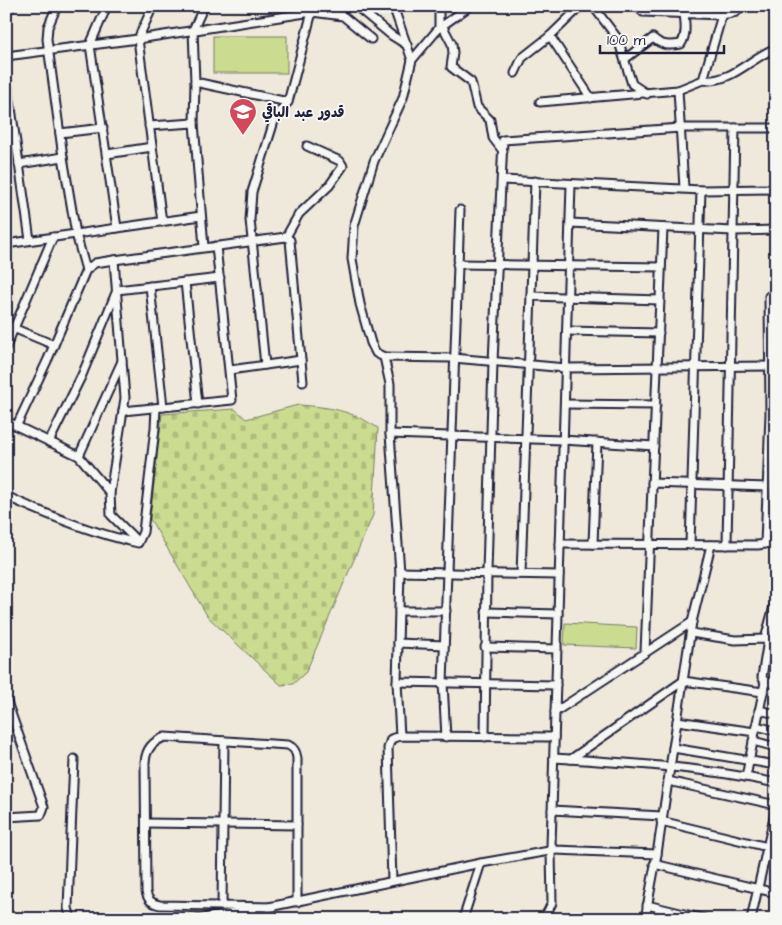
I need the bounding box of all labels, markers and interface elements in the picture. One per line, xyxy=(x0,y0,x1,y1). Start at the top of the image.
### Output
scale bar xyxy=(600,22,723,54)
text: 100 m xyxy=(607,30,646,51)
school or university icon: قدور عبد الباقي xyxy=(228,97,258,136)
place label: قدور عبد الباقي xyxy=(262,103,344,123)

